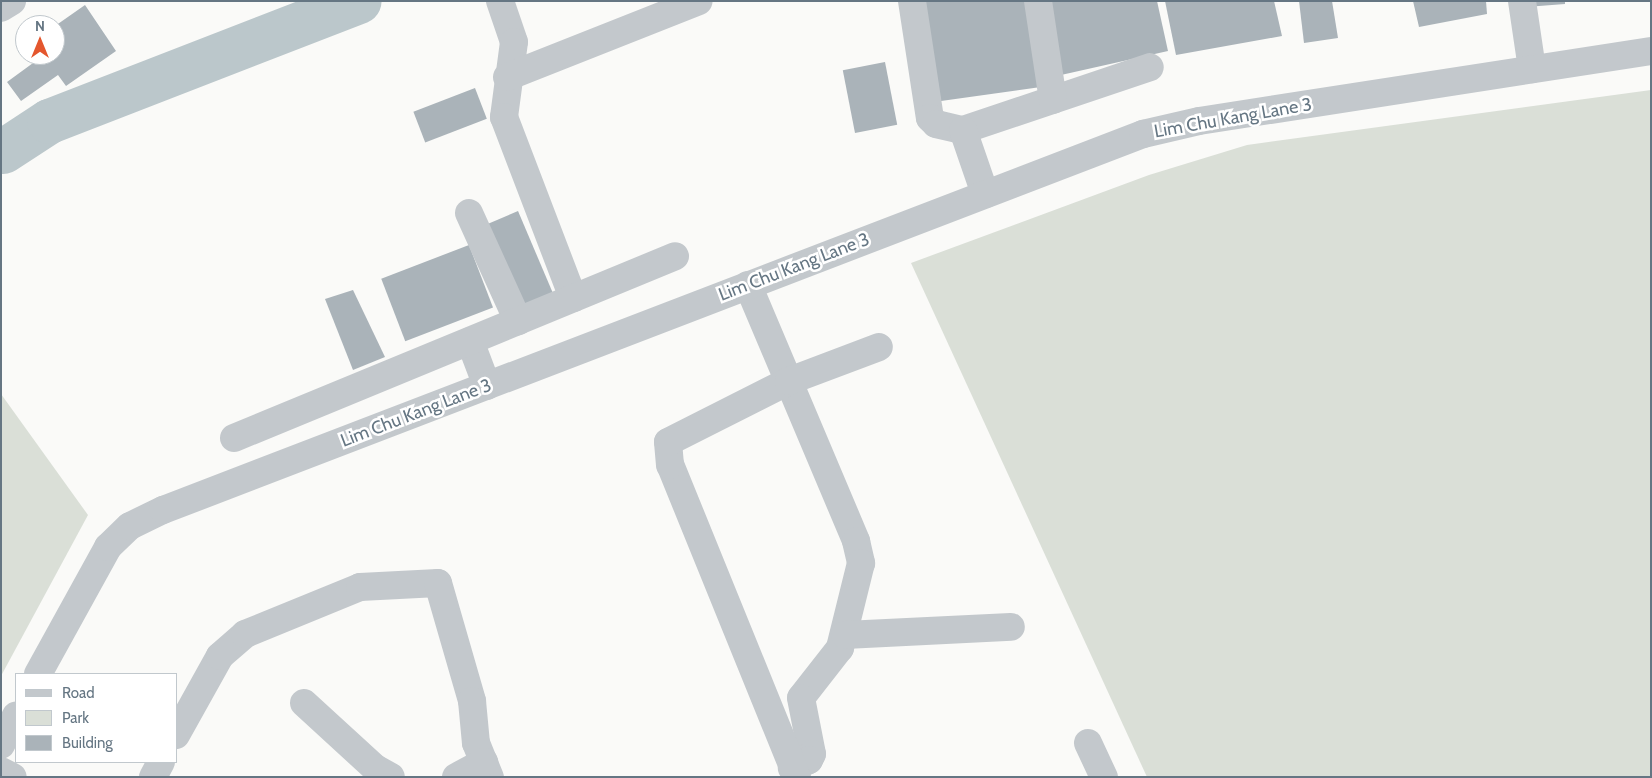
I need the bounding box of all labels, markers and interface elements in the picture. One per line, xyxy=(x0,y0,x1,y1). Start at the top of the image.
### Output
north arrow xyxy=(15,15,65,65)
text: N xyxy=(35,17,45,35)
street label: Lim Chu Kang Lane 3 xyxy=(1153,94,1313,142)
street label: Lim Chu Kang Lane 3 xyxy=(716,228,872,306)
street label: Lim Chu Kang Lane 3 xyxy=(338,374,494,452)
legend xyxy=(15,673,178,763)
text: Road xyxy=(62,684,95,702)
text: Park xyxy=(62,709,89,727)
text: Building xyxy=(62,734,113,752)

